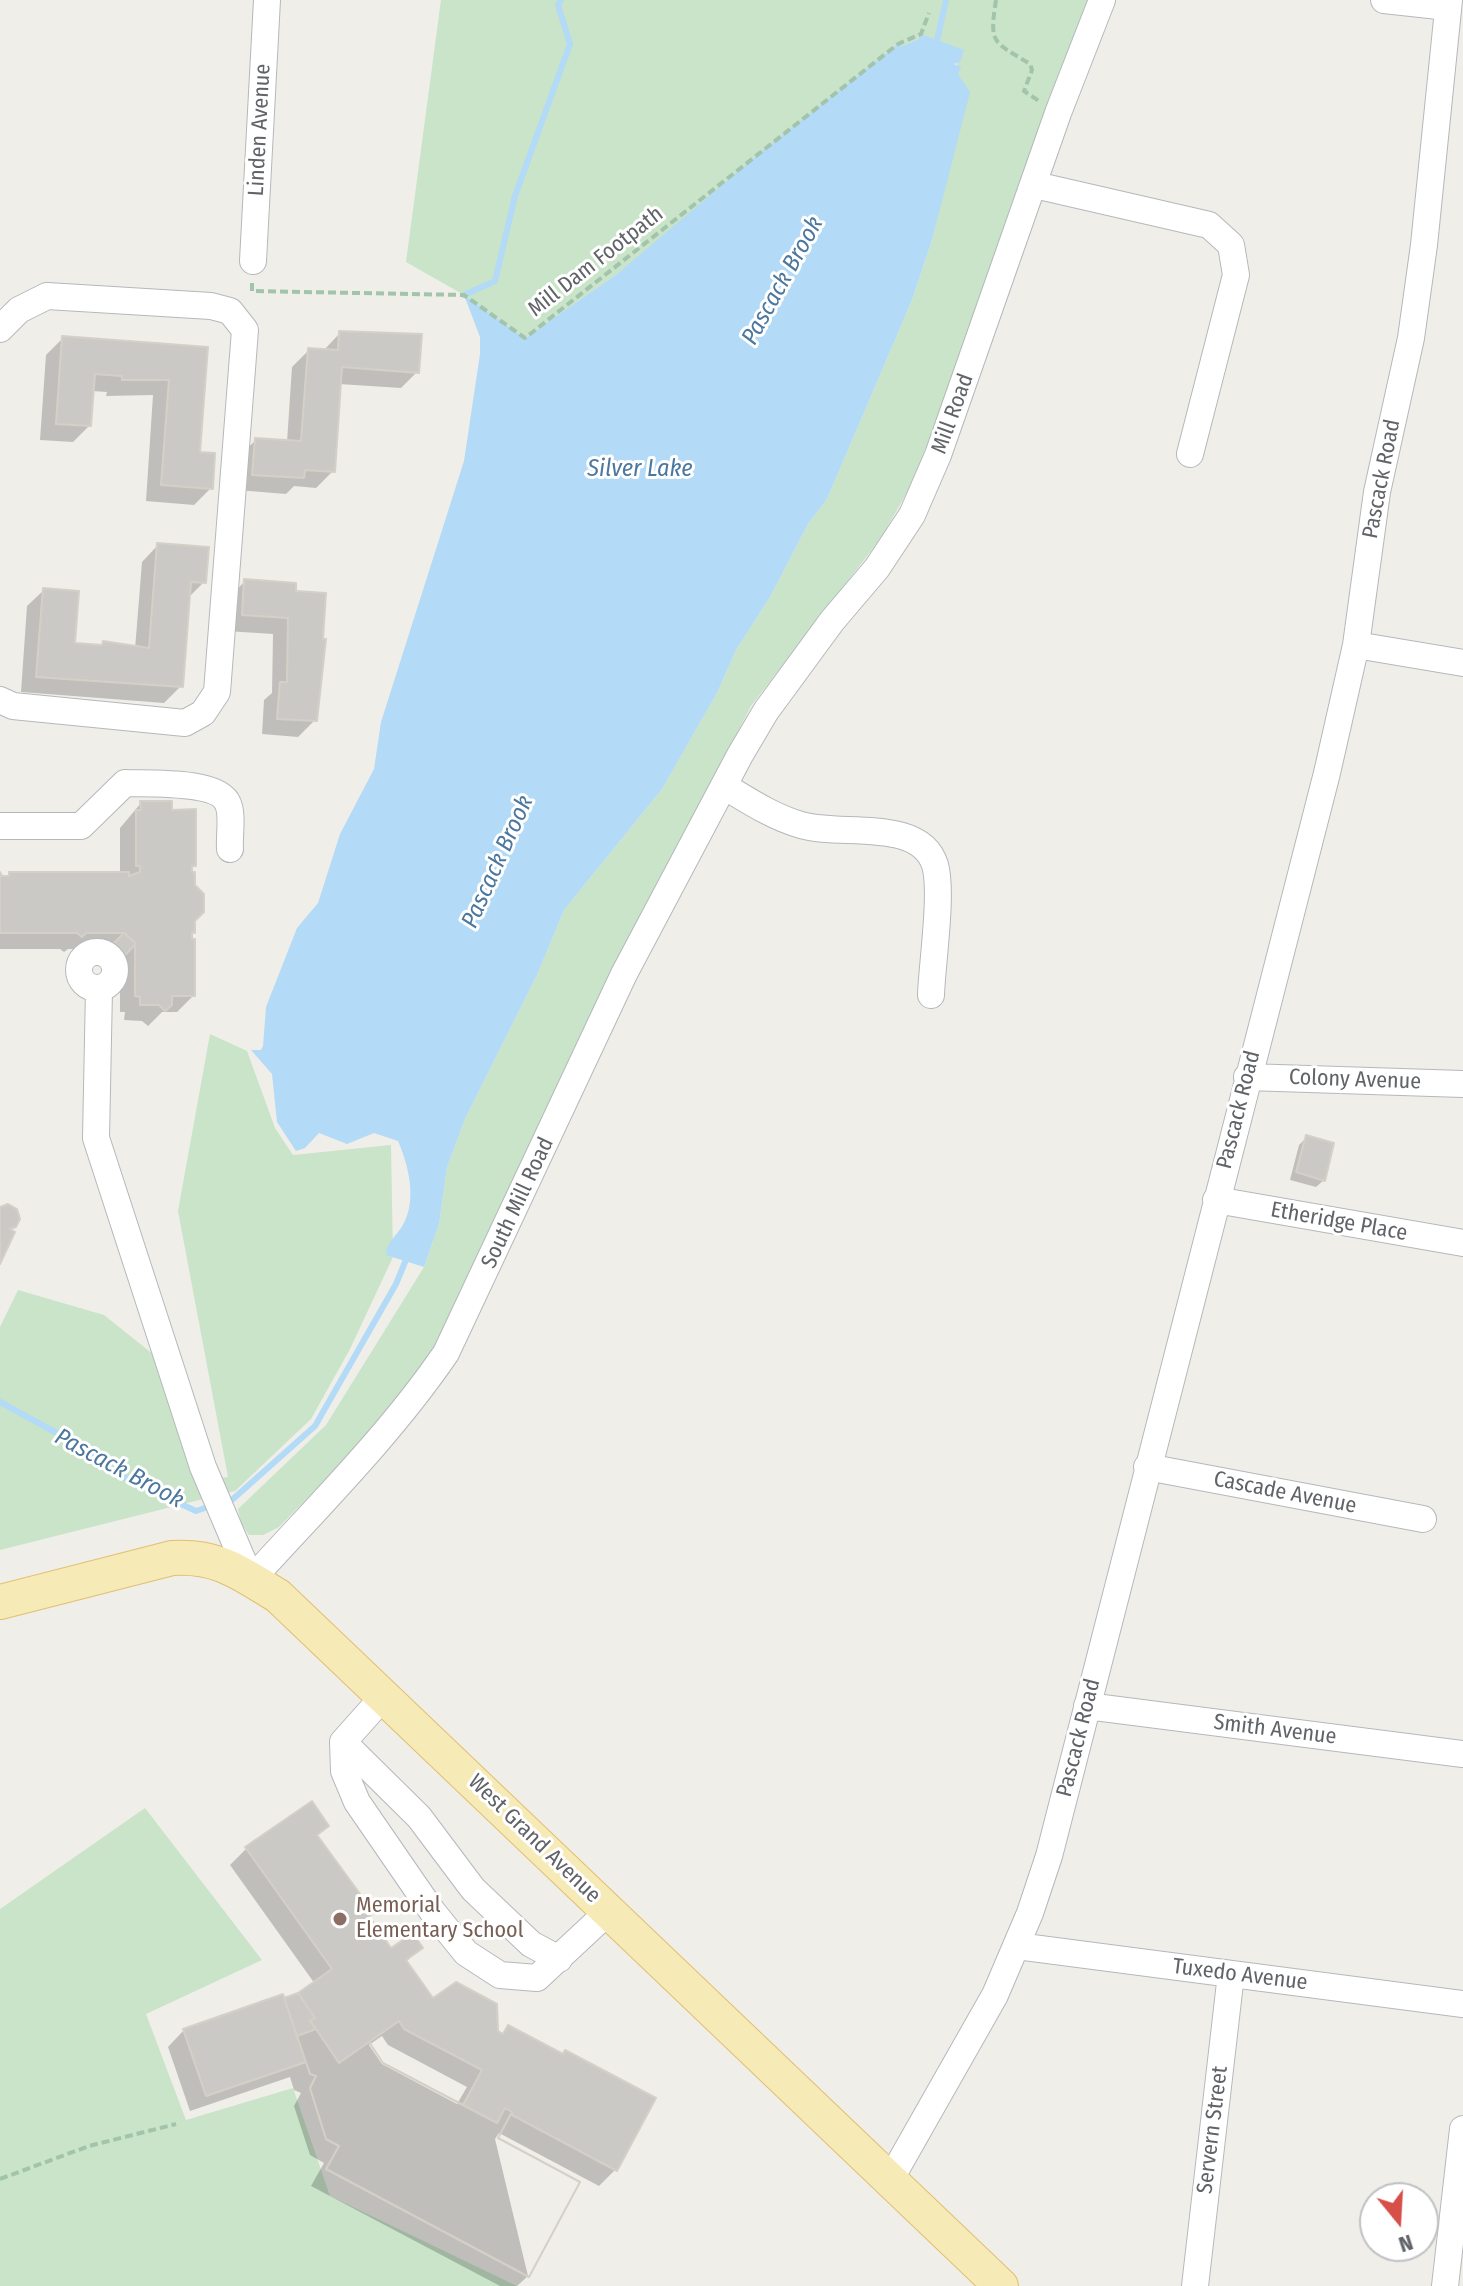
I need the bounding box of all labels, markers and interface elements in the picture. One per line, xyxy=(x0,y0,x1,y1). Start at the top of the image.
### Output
street label: Linden Avenue xyxy=(243,63,277,197)
street label: Mill Dam Footpath xyxy=(523,201,669,323)
water label: Pascack Brook xyxy=(736,212,830,350)
street label: Mill Road xyxy=(926,370,980,458)
street label: Pascack Road xyxy=(1358,417,1406,541)
water label: Silver Lake xyxy=(587,455,693,483)
water label: Pascack Brook xyxy=(456,791,540,933)
street label: Pascack Road xyxy=(1212,1048,1266,1172)
street label: Colony Avenue xyxy=(1289,1065,1421,1095)
street label: South Mill Road xyxy=(476,1133,560,1273)
street label: Etheridge Place xyxy=(1269,1197,1409,1247)
water label: Pascack Brook xyxy=(50,1423,188,1515)
street label: Cascade Avenue xyxy=(1211,1466,1359,1520)
street label: Pascack Road xyxy=(1052,1676,1106,1800)
street label: Smith Avenue xyxy=(1212,1709,1338,1751)
street label: West Grand Avenue xyxy=(462,1769,606,1909)
place label: Memorial Elementary School xyxy=(356,1893,523,1944)
marker: Memorial Elementary School xyxy=(331,1910,349,1928)
street label: Tuxedo Avenue xyxy=(1171,1954,1309,1996)
street label: Servern Street xyxy=(1192,2065,1234,2195)
north arrow xyxy=(1359,2182,1439,2262)
text: N xyxy=(1396,2229,1416,2258)

